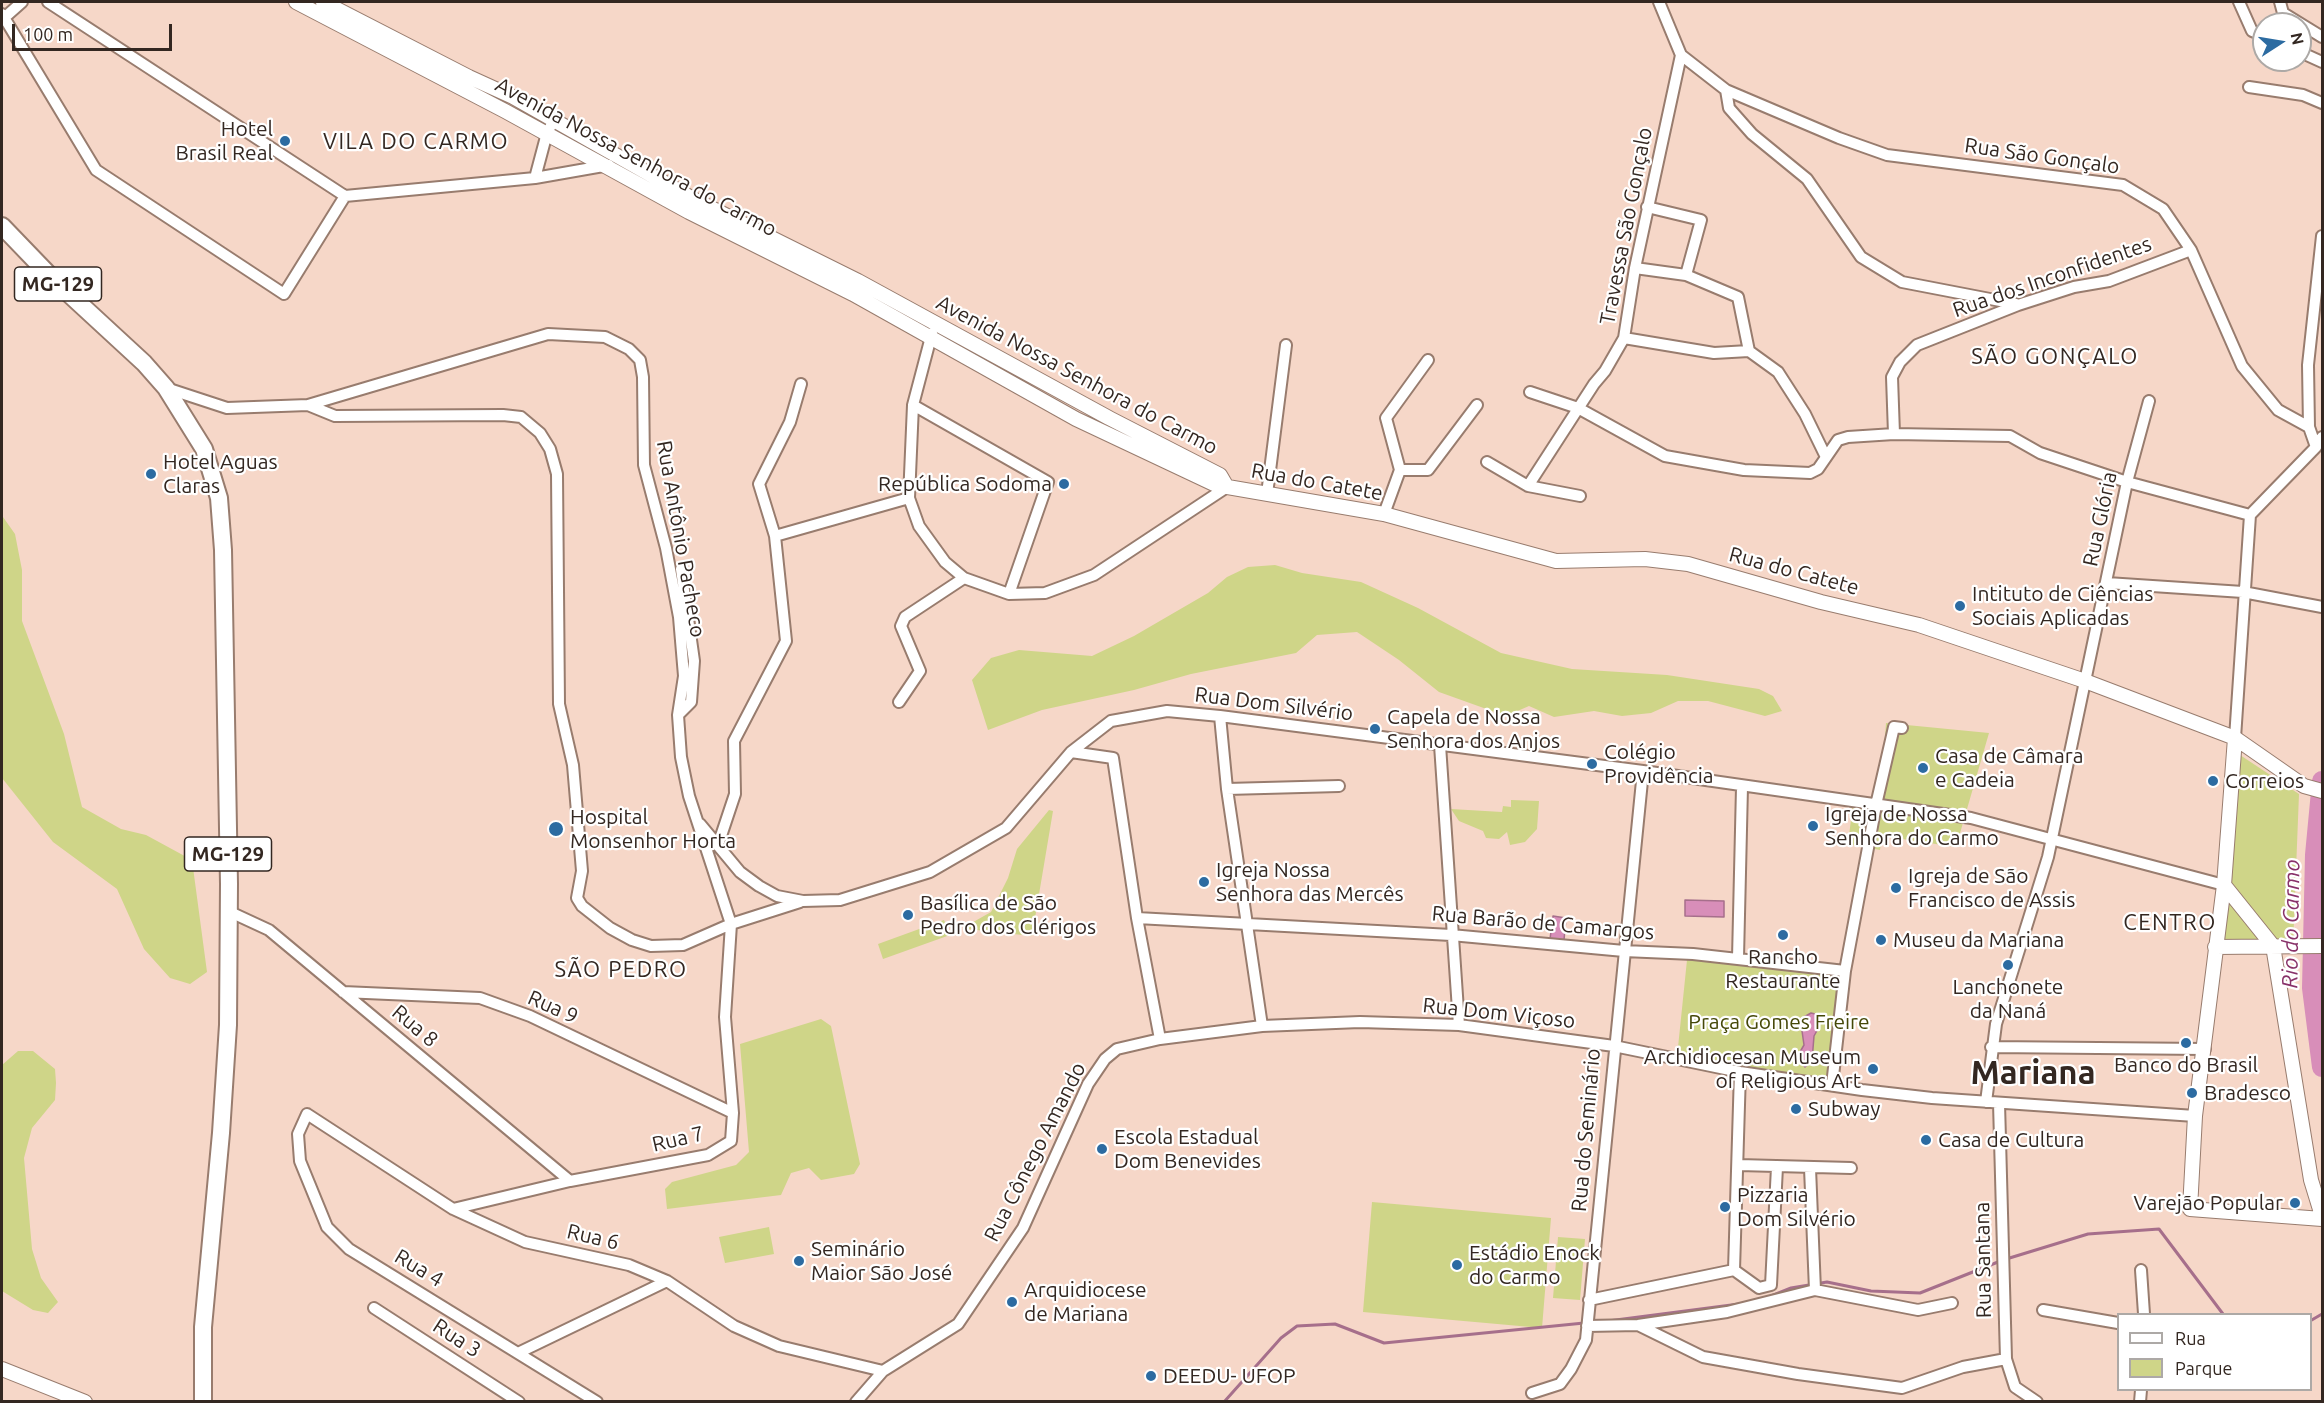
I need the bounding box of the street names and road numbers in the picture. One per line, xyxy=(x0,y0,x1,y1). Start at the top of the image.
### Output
street label: Avenida Nossa Senhora do Carmo xyxy=(491,72,781,242)
street label: Travessa São Gonçalo xyxy=(1594,125,1658,327)
street label: Rua São Gonçalo xyxy=(1963,133,2121,179)
street label: Rua dos Inconfidentes xyxy=(1949,231,2155,323)
road number: MG-129 xyxy=(14,267,101,301)
street label: Avenida Nossa Senhora do Carmo xyxy=(932,290,1222,460)
street label: Rua Antônio Pacheco xyxy=(651,439,711,639)
street label: Rua do Catete xyxy=(1249,458,1385,506)
street label: Rua Glória xyxy=(2078,469,2122,569)
street label: Rua do Catete xyxy=(1726,542,1862,600)
street label: Rua Dom Silvério xyxy=(1193,682,1355,726)
road number: MG-129 xyxy=(184,837,272,871)
street label: Rua Barão de Camargos xyxy=(1431,901,1655,945)
street label: Rua 9 xyxy=(524,985,582,1029)
street label: Rua Dom Viçoso xyxy=(1421,992,1577,1034)
street label: Rua 8 xyxy=(387,999,443,1053)
street label: Rua do Seminário xyxy=(1566,1047,1606,1213)
street label: Rua Cônego Amando xyxy=(979,1058,1091,1246)
street label: Rua 7 xyxy=(650,1121,706,1157)
street label: Rua Santana xyxy=(1969,1202,1997,1318)
street label: Rua 6 xyxy=(565,1219,621,1255)
street label: Rua 4 xyxy=(390,1244,448,1292)
street label: Rua 3 xyxy=(428,1313,486,1363)

